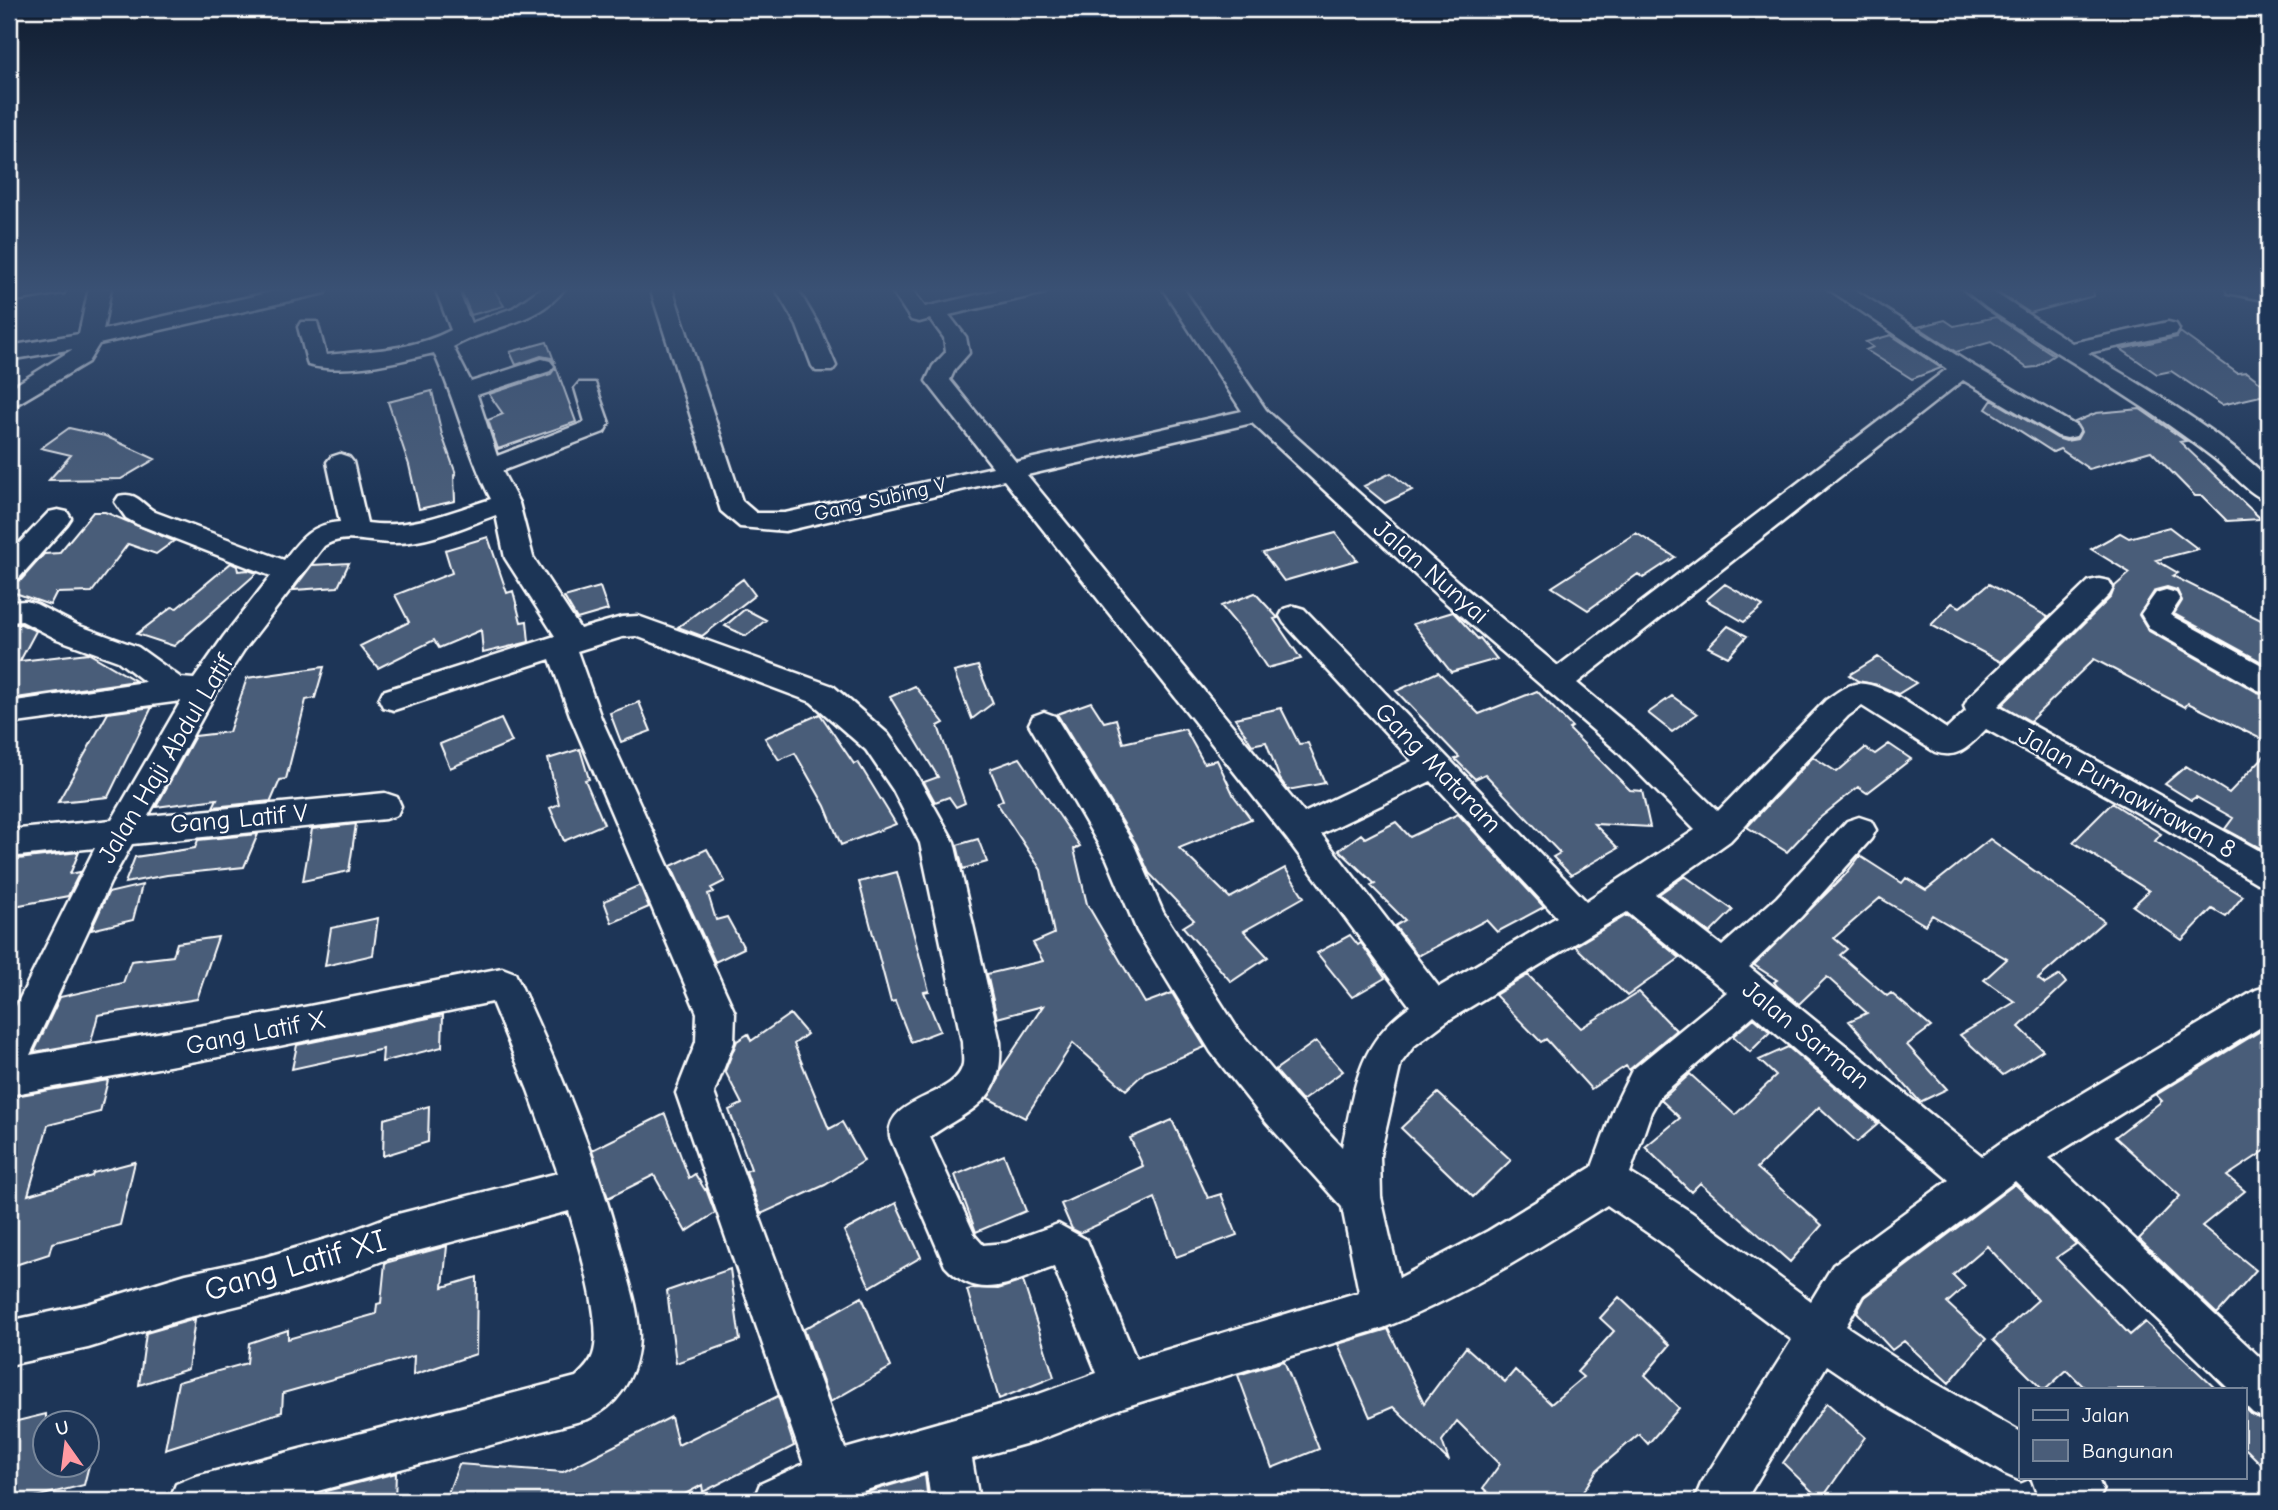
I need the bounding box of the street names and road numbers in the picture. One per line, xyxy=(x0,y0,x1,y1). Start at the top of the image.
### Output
street label: Gang Subing V xyxy=(812,472,949,526)
street label: Jalan Nunyai xyxy=(1367,514,1495,630)
street label: Jalan Haji Abdul Latif xyxy=(92,648,241,868)
street label: Gang Mataram xyxy=(1369,697,1507,839)
street label: Jalan Purnawirawan 8 xyxy=(2013,721,2241,865)
street label: Gang Latif V xyxy=(169,798,309,840)
street label: Jalan Sarman xyxy=(1736,975,1876,1095)
street label: Gang Latif X xyxy=(183,1005,329,1061)
street label: Gang Latif XI xyxy=(200,1221,390,1309)

